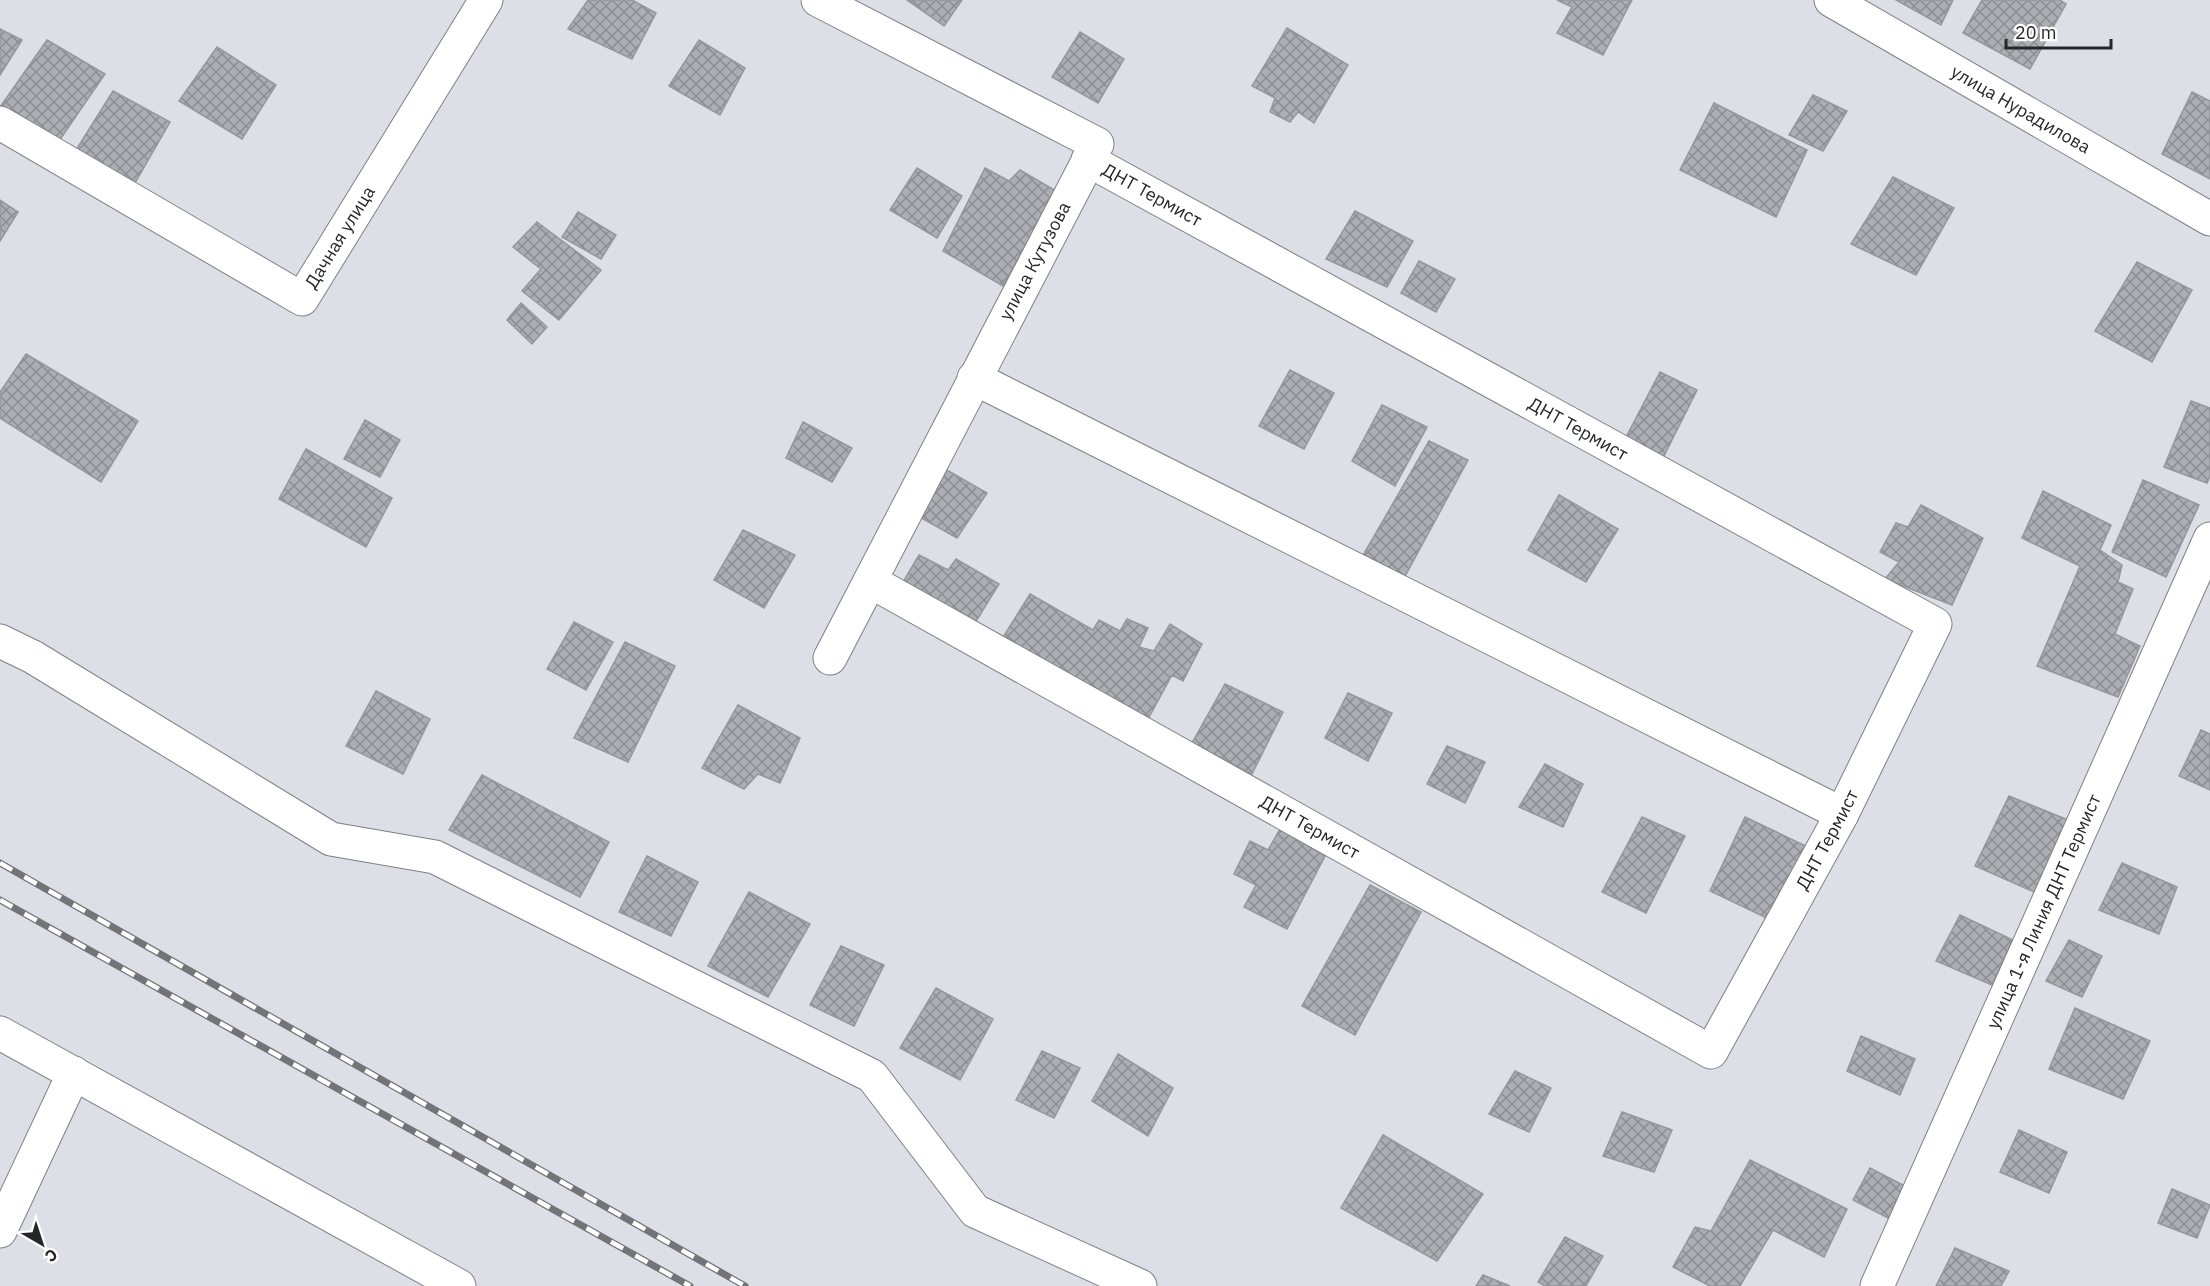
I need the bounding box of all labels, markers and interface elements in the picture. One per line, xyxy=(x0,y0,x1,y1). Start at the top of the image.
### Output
scale bar xyxy=(2006,12,2111,50)
text: 20 m xyxy=(2015,21,2057,44)
street label: улица Нурадилова xyxy=(1947,60,2095,159)
street label: ДНТ Термист xyxy=(1098,158,1207,232)
street label: Дачная улица xyxy=(299,181,380,292)
street label: улица Кутузова xyxy=(994,197,1076,324)
street label: ДНТ Термист xyxy=(1524,392,1633,466)
street label: ДНТ Термист xyxy=(1791,785,1863,894)
street label: ДНТ Термист xyxy=(1256,790,1364,864)
street label: улица 1-я Линия ДНТ Термист xyxy=(1981,790,2106,1032)
north arrow xyxy=(12,1214,72,1274)
text: С xyxy=(41,1245,62,1267)

